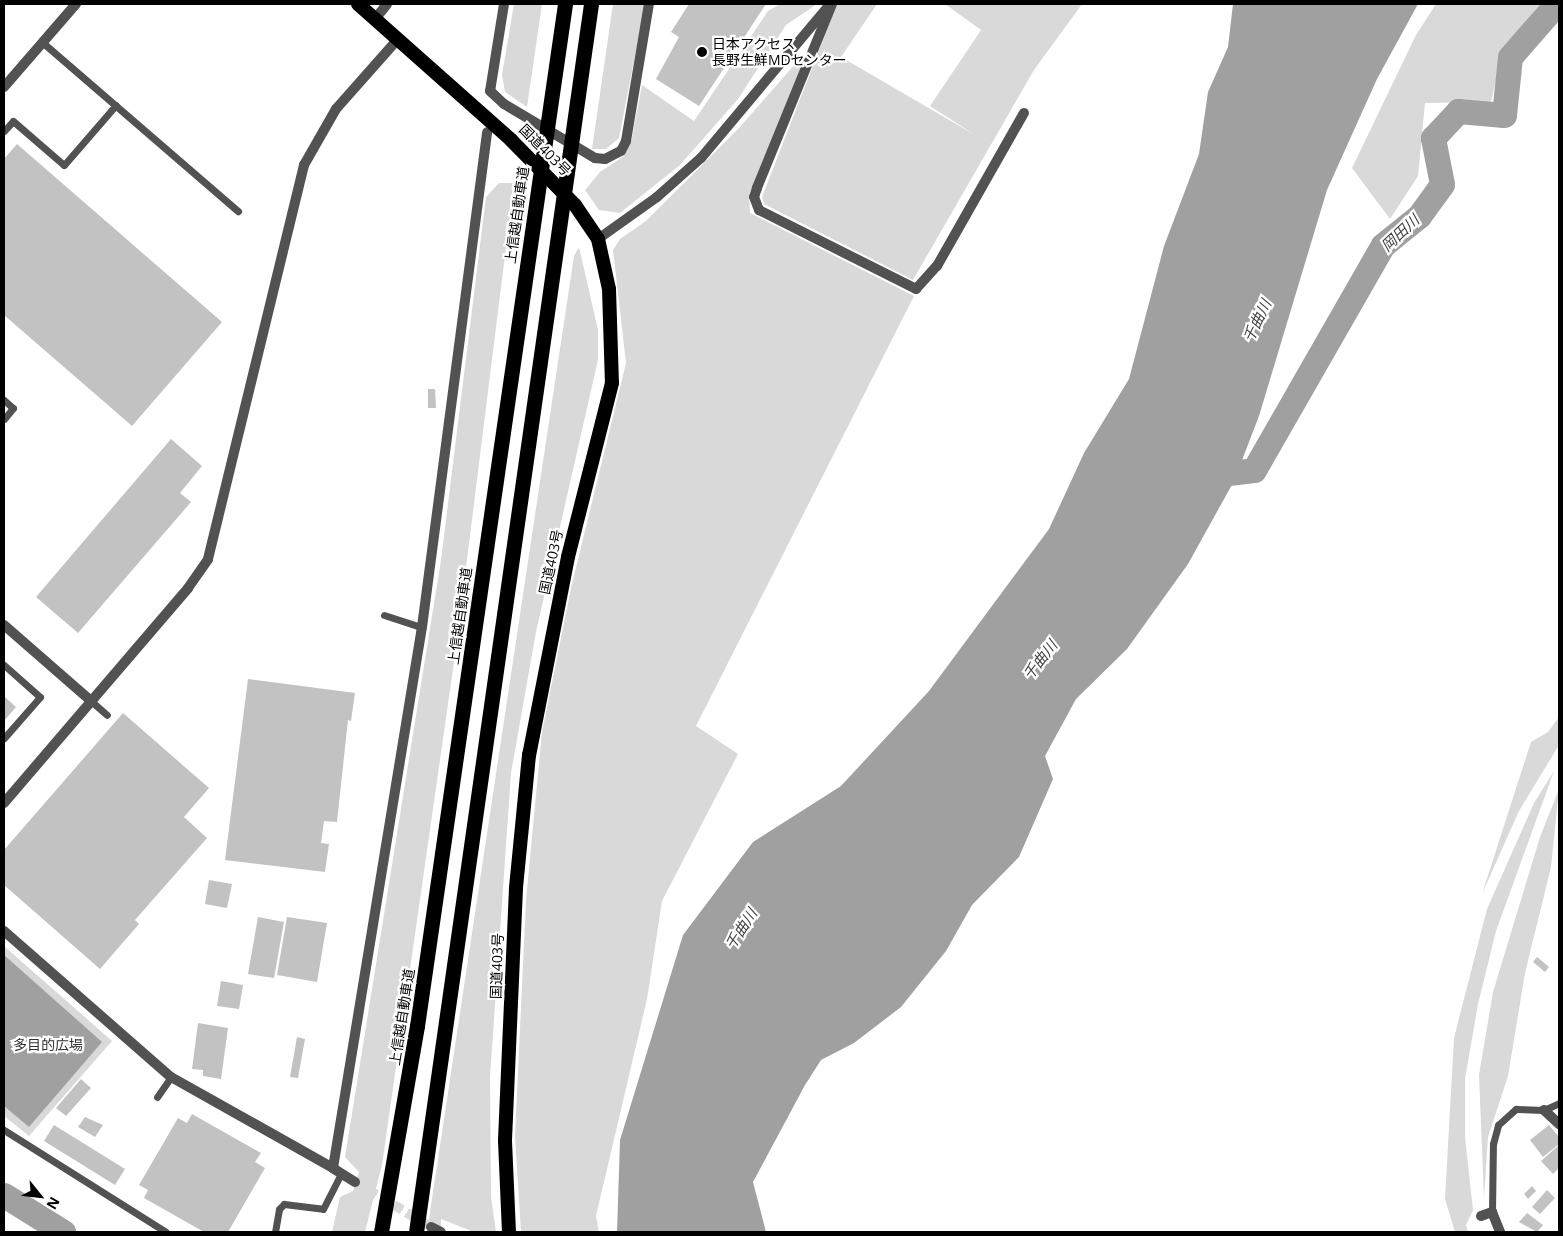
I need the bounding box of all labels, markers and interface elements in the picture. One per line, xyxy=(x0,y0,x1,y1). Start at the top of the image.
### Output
place label: 日本アクセス 長野生鮮MDセンター xyxy=(712,36,847,68)
marker: 日本アクセス 長野生鮮MDセンター xyxy=(696,46,708,58)
street label: 国道403号 xyxy=(516,121,574,179)
street label: 上信越自動車道 xyxy=(502,165,532,265)
water label: 岡田川 xyxy=(1377,211,1423,255)
water label: 千曲川 xyxy=(1239,297,1275,345)
street label: 国道403号 xyxy=(536,528,566,596)
street label: 上信越自動車道 xyxy=(445,566,475,666)
water label: 千曲川 xyxy=(1019,637,1061,683)
water label: 千曲川 xyxy=(721,905,761,953)
street label: 国道403号 xyxy=(487,933,507,999)
street label: 上信越自動車道 xyxy=(386,967,418,1067)
park label: 多目的広場 xyxy=(13,1037,83,1053)
north arrow xyxy=(15,1171,65,1221)
text: N xyxy=(42,1194,65,1213)

